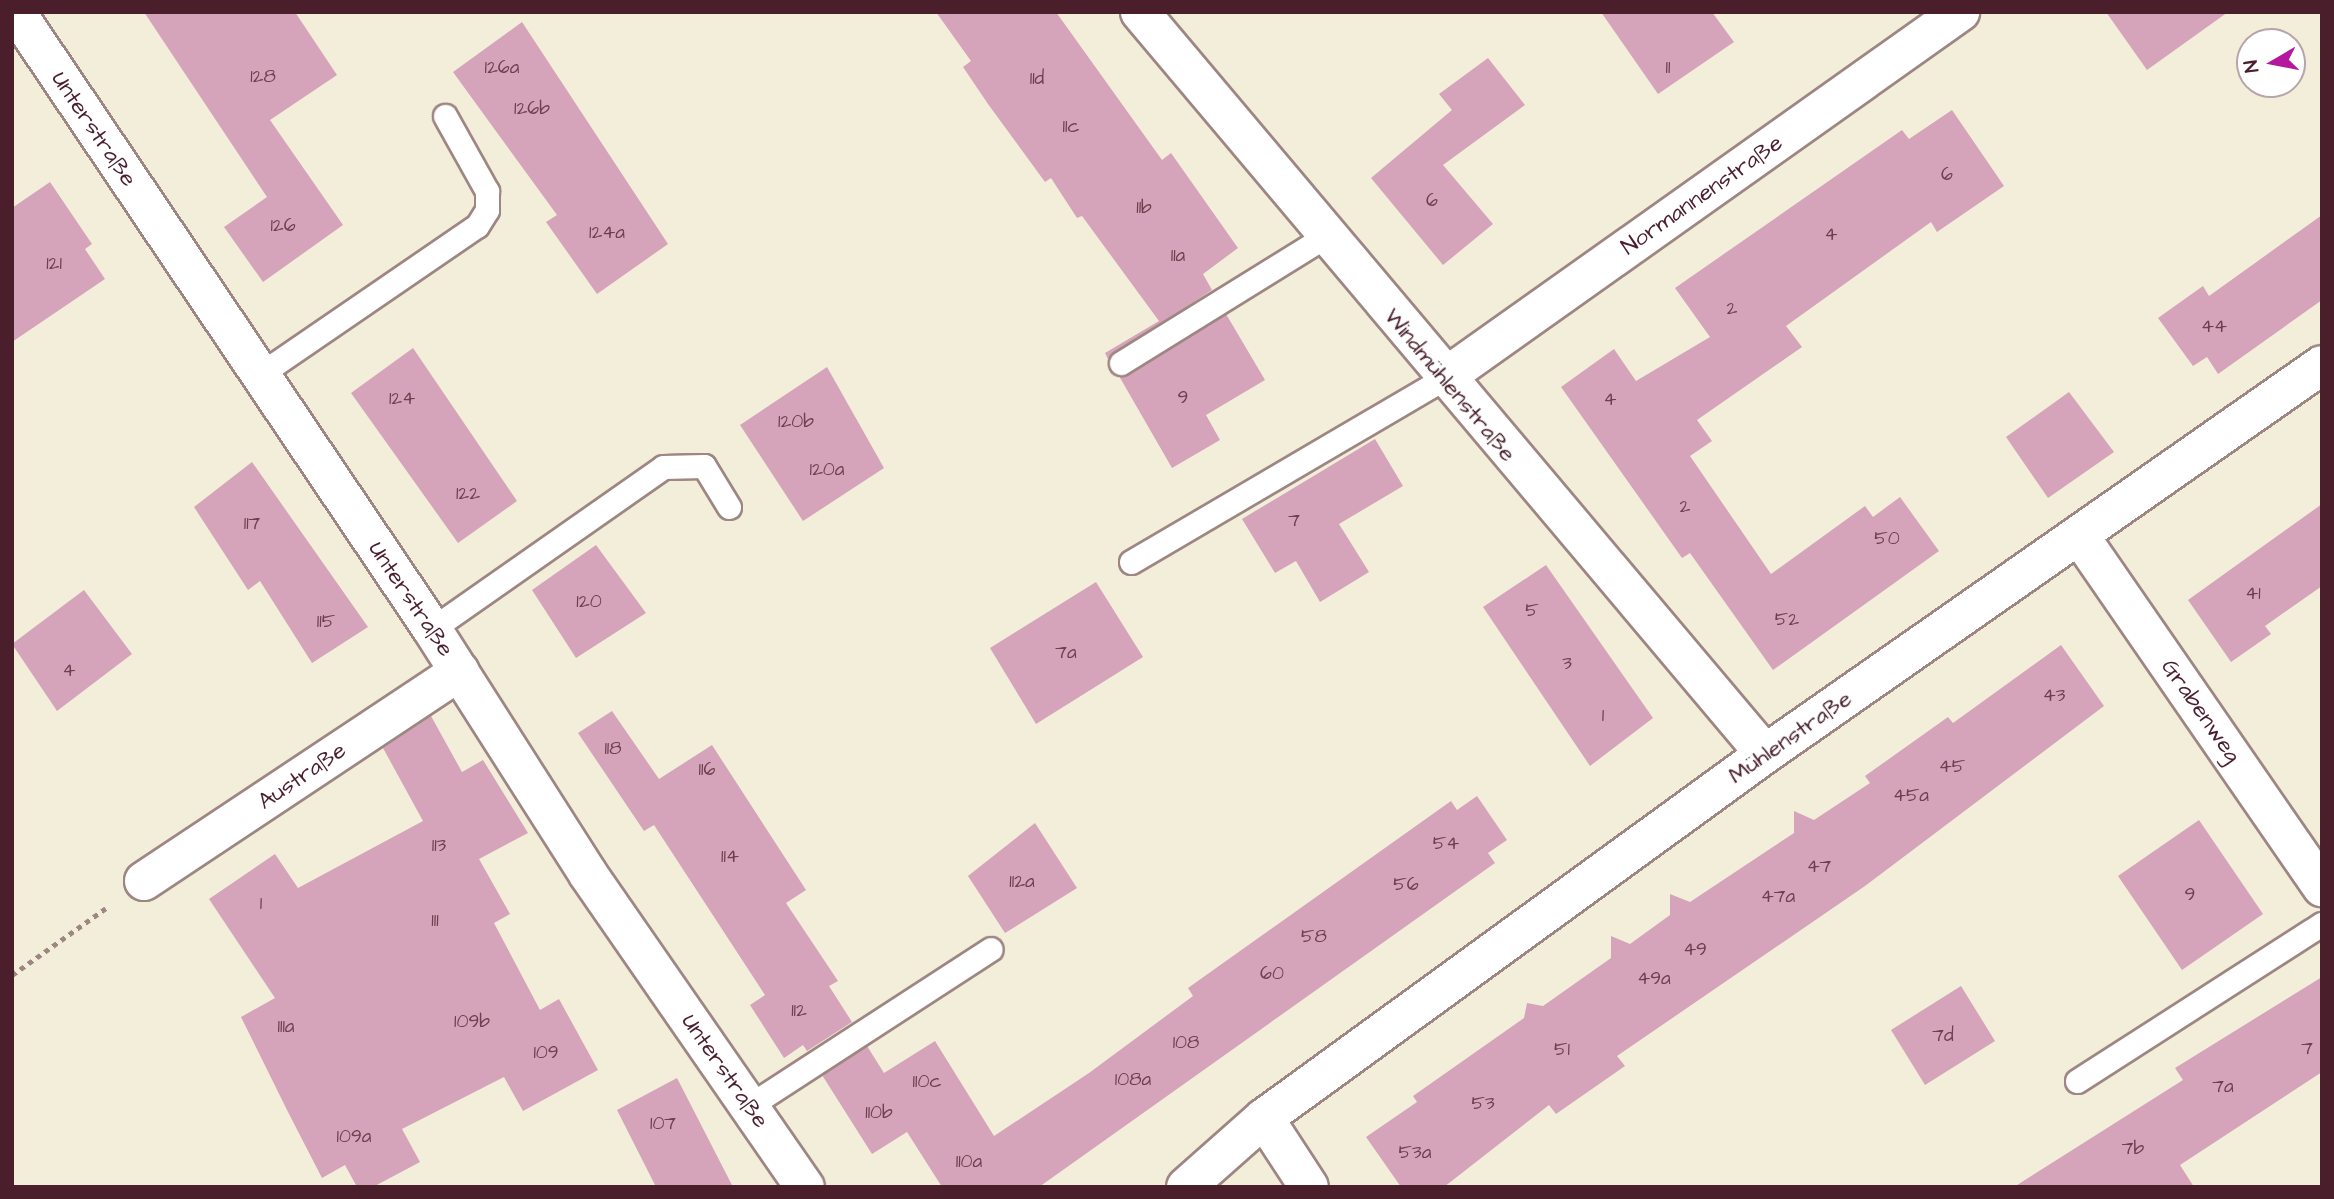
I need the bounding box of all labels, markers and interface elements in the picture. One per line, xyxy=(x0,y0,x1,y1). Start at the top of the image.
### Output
north arrow xyxy=(2236,28,2306,98)
house number: 126a xyxy=(485,57,519,79)
house number: 11 xyxy=(1666,57,1670,79)
text: N xyxy=(2237,58,2266,75)
street label: Unterstraße xyxy=(45,66,143,192)
house number: 128 xyxy=(250,66,276,88)
house number: 11d xyxy=(1030,68,1044,90)
house number: 126b xyxy=(514,98,550,120)
house number: 11c xyxy=(1063,116,1079,138)
street label: Normannenstraße xyxy=(1616,129,1788,261)
house number: 6 xyxy=(1941,164,1953,186)
house number: 6 xyxy=(1426,190,1438,212)
house number: 11b xyxy=(1136,197,1152,219)
house number: 126 xyxy=(270,215,296,237)
house number: 124a xyxy=(589,222,625,244)
house number: 4 xyxy=(1825,224,1837,246)
house number: 11a xyxy=(1171,245,1185,267)
house number: 121 xyxy=(46,253,62,275)
house number: 2 xyxy=(1727,298,1737,320)
street label: Windmühlenstraße xyxy=(1378,303,1522,467)
house number: 44 xyxy=(2201,316,2227,338)
house number: 9 xyxy=(1178,387,1188,409)
house number: 124 xyxy=(389,388,415,410)
house number: 4 xyxy=(1604,389,1616,411)
house number: 120b xyxy=(778,411,814,433)
house number: 120a xyxy=(810,459,844,481)
house number: 122 xyxy=(456,483,480,505)
house number: 2 xyxy=(1680,496,1690,518)
house number: 7 xyxy=(1288,510,1300,532)
house number: 117 xyxy=(244,513,260,535)
house number: 50 xyxy=(1874,528,1900,550)
street label: Unterstraße xyxy=(362,536,460,662)
house number: 41 xyxy=(2245,583,2261,605)
house number: 120 xyxy=(576,591,602,613)
house number: 5 xyxy=(1525,600,1539,622)
house number: 52 xyxy=(1775,609,1799,631)
house number: 115 xyxy=(317,611,335,633)
house number: 7a xyxy=(1055,642,1077,664)
house number: 3 xyxy=(1562,653,1572,675)
street label: Grabenweg xyxy=(2155,654,2247,768)
house number: 4 xyxy=(63,660,75,682)
street label: Mühlenstraße xyxy=(1723,684,1857,790)
house number: 43 xyxy=(2043,685,2065,707)
house number: 1 xyxy=(1602,705,1604,727)
street label: Austraße xyxy=(253,736,351,816)
house number: 118 xyxy=(604,738,622,760)
house number: 45 xyxy=(1939,756,1965,778)
house number: 116 xyxy=(699,759,715,781)
house number: 45a xyxy=(1893,785,1929,807)
house number: 54 xyxy=(1433,833,1459,855)
house number: 113 xyxy=(432,835,446,857)
house number: 114 xyxy=(721,846,739,868)
house number: 47 xyxy=(1807,856,1831,878)
house number: 112a xyxy=(1009,871,1035,893)
house number: 56 xyxy=(1393,874,1419,896)
house number: 9 xyxy=(2185,884,2195,906)
house number: 47a xyxy=(1761,886,1795,908)
house number: 1 xyxy=(260,893,262,915)
house number: 111 xyxy=(431,910,439,932)
house number: 58 xyxy=(1301,926,1327,948)
house number: 49 xyxy=(1683,939,1707,961)
house number: 60 xyxy=(1260,963,1284,985)
house number: 49a xyxy=(1637,968,1671,990)
house number: 112 xyxy=(791,1000,807,1022)
street label: Unterstraße xyxy=(676,1009,774,1133)
house number: 109b xyxy=(454,1011,490,1033)
house number: 111a xyxy=(278,1016,294,1038)
house number: 7d xyxy=(1932,1025,1954,1047)
house number: 108 xyxy=(1173,1032,1199,1054)
house number: 7 xyxy=(2301,1038,2313,1060)
house number: 51 xyxy=(1554,1039,1570,1061)
house number: 109 xyxy=(533,1042,559,1064)
house number: 108a xyxy=(1115,1069,1151,1091)
house number: 110c xyxy=(913,1071,941,1093)
house number: 7a xyxy=(2212,1076,2234,1098)
house number: 53 xyxy=(1471,1093,1495,1115)
house number: 110b xyxy=(865,1102,893,1124)
house number: 107 xyxy=(650,1113,676,1135)
house number: 109a xyxy=(337,1126,371,1148)
house number: 7b xyxy=(2122,1138,2144,1160)
house number: 53a xyxy=(1399,1142,1431,1164)
house number: 110a xyxy=(956,1151,982,1173)

